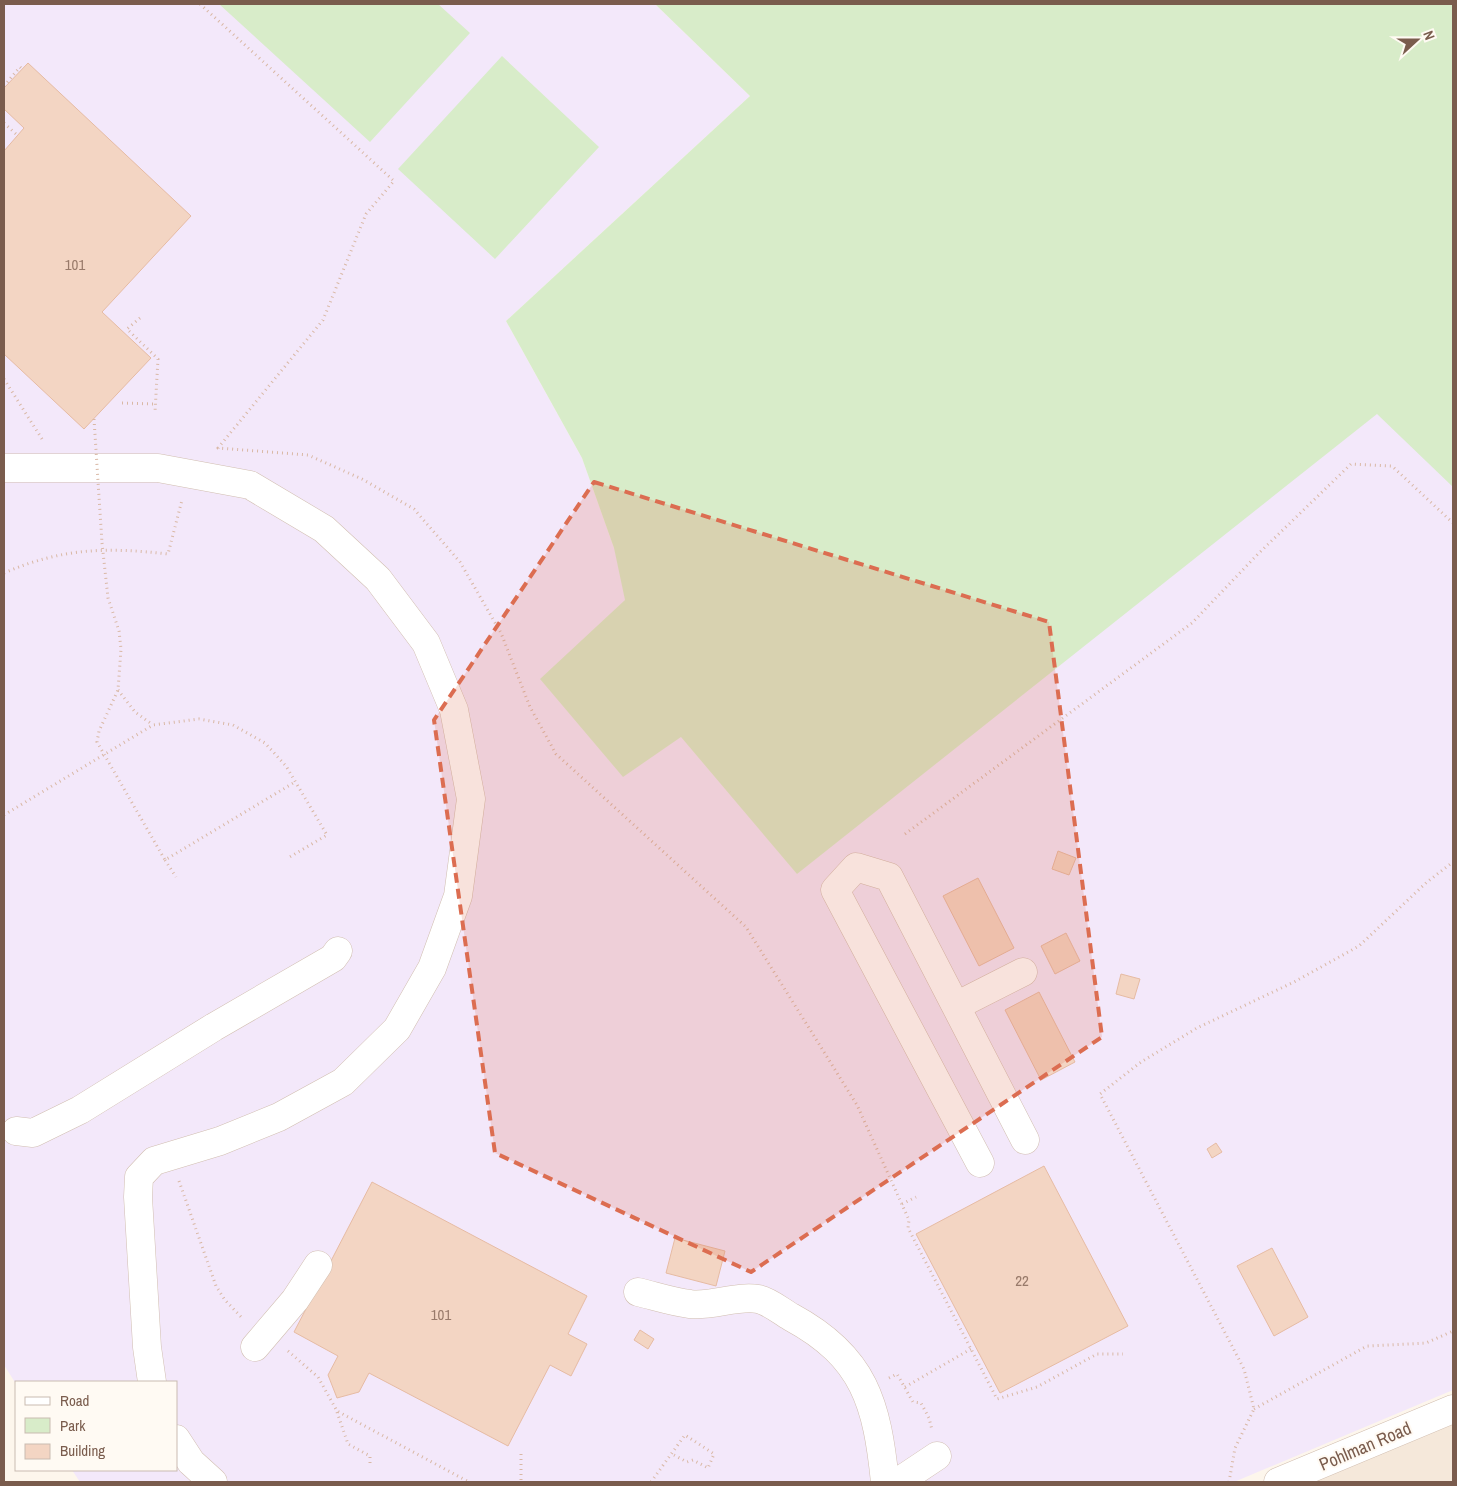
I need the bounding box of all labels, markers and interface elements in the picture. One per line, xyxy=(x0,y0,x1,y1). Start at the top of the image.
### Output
north arrow xyxy=(1392,15,1442,65)
text: N xyxy=(1419,28,1439,42)
house number: 101 xyxy=(65,254,85,275)
house number: 22 xyxy=(1015,1270,1029,1291)
house number: 101 xyxy=(431,1304,451,1325)
legend xyxy=(15,1381,178,1471)
text: Road xyxy=(60,1390,89,1411)
text: Park xyxy=(60,1415,86,1436)
street label: Pohlman Road xyxy=(1315,1415,1415,1477)
text: Building xyxy=(60,1440,105,1461)

